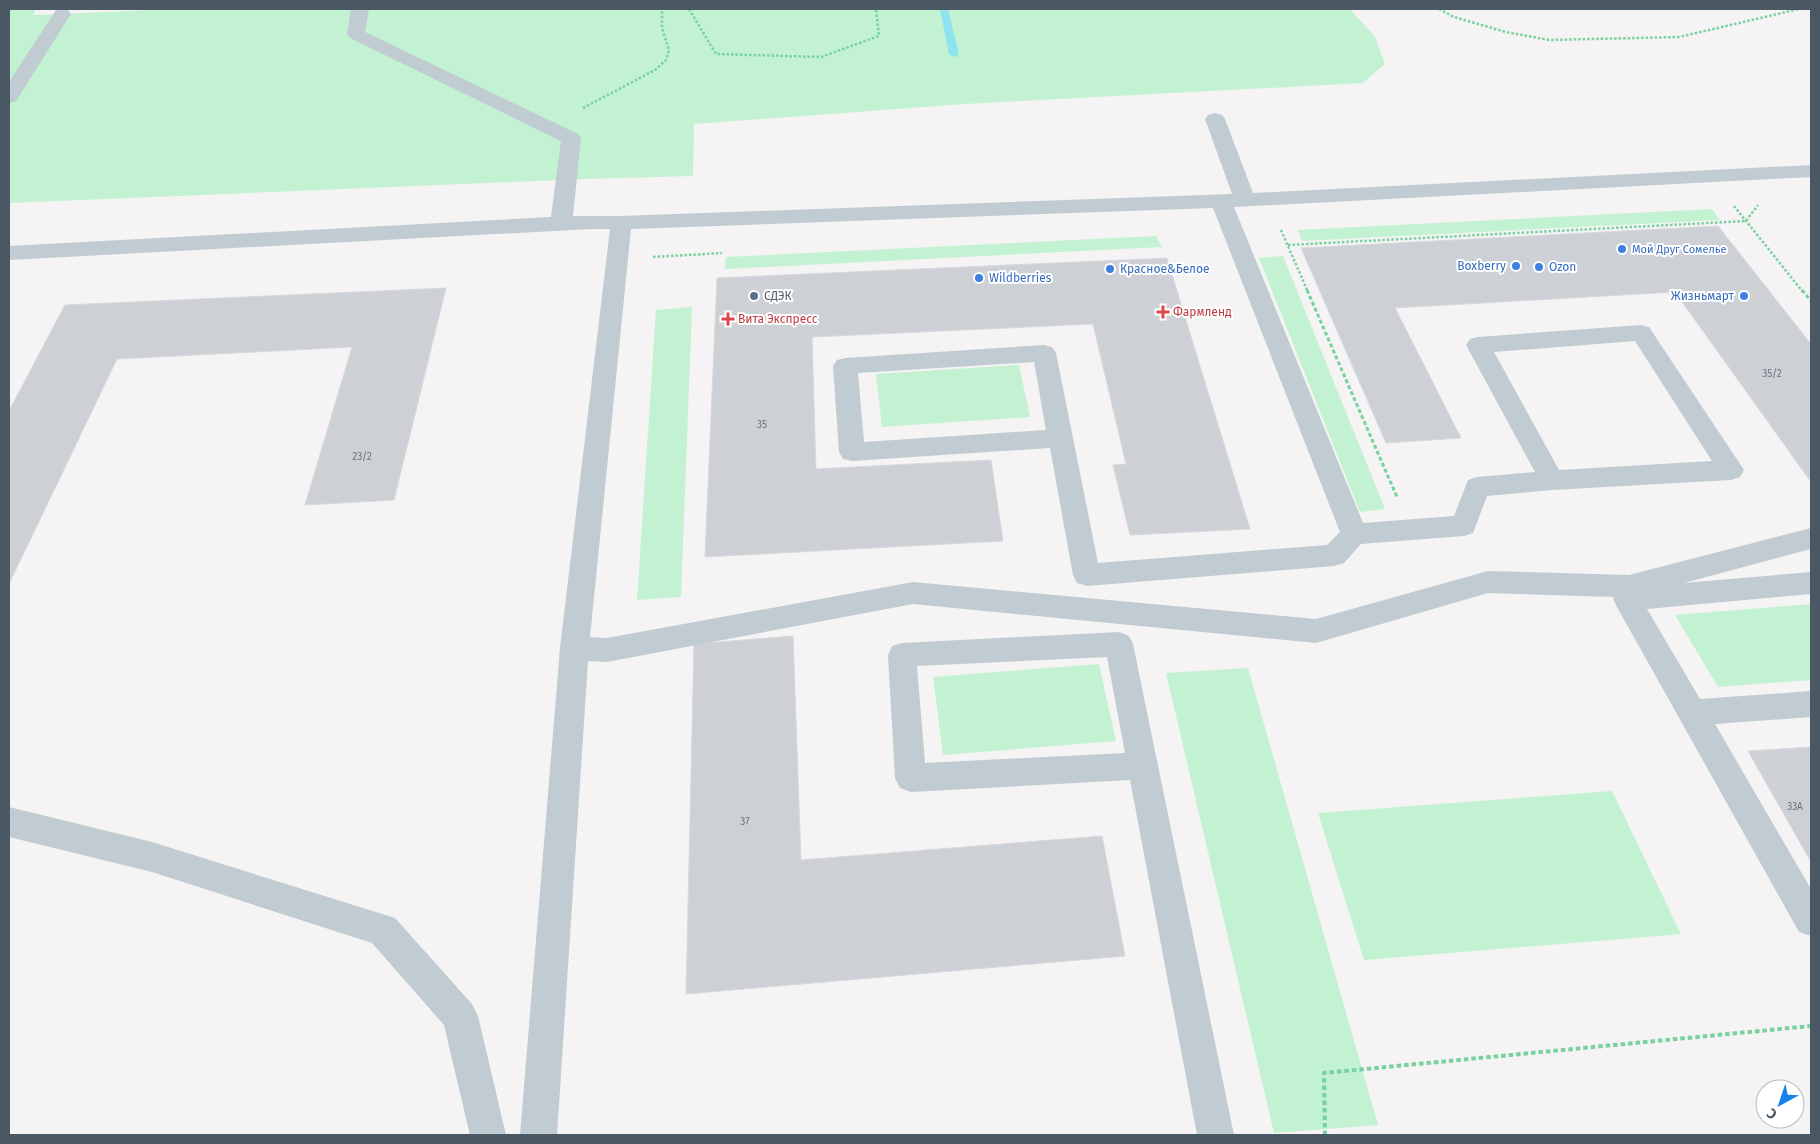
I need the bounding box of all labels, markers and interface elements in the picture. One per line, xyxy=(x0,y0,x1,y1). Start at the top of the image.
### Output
marker: Мой Друг Сомелье xyxy=(1616,243,1628,255)
place label: Мой Друг Сомелье xyxy=(1632,243,1726,256)
place label: Boxberry xyxy=(1457,259,1506,273)
marker: Boxberry xyxy=(1510,260,1522,272)
place label: Ozon xyxy=(1549,260,1576,274)
marker: Ozon xyxy=(1533,261,1545,273)
place label: Красное&Белое xyxy=(1120,262,1210,276)
marker: Красное&Белое xyxy=(1104,263,1116,275)
place label: Wildberries xyxy=(989,271,1052,285)
marker: Wildberries xyxy=(973,272,985,284)
place label: СДЭК xyxy=(764,289,792,303)
place label: Жизньмарт xyxy=(1671,289,1735,303)
marker: СДЭК xyxy=(748,290,760,302)
marker: Жизньмарт xyxy=(1738,290,1750,302)
place label: Фармленд xyxy=(1173,305,1232,319)
marker: Фармленд xyxy=(1157,306,1169,318)
place label: Вита Экспресс xyxy=(738,312,818,326)
marker: Вита Экспресс xyxy=(722,313,734,325)
house number: 35/2 xyxy=(1762,368,1782,380)
house number: 35 xyxy=(757,419,767,431)
house number: 23/2 xyxy=(352,451,372,463)
house number: 33А xyxy=(1787,801,1803,813)
house number: 37 xyxy=(740,816,750,828)
north arrow xyxy=(1755,1079,1805,1129)
text: С xyxy=(1763,1104,1781,1123)

